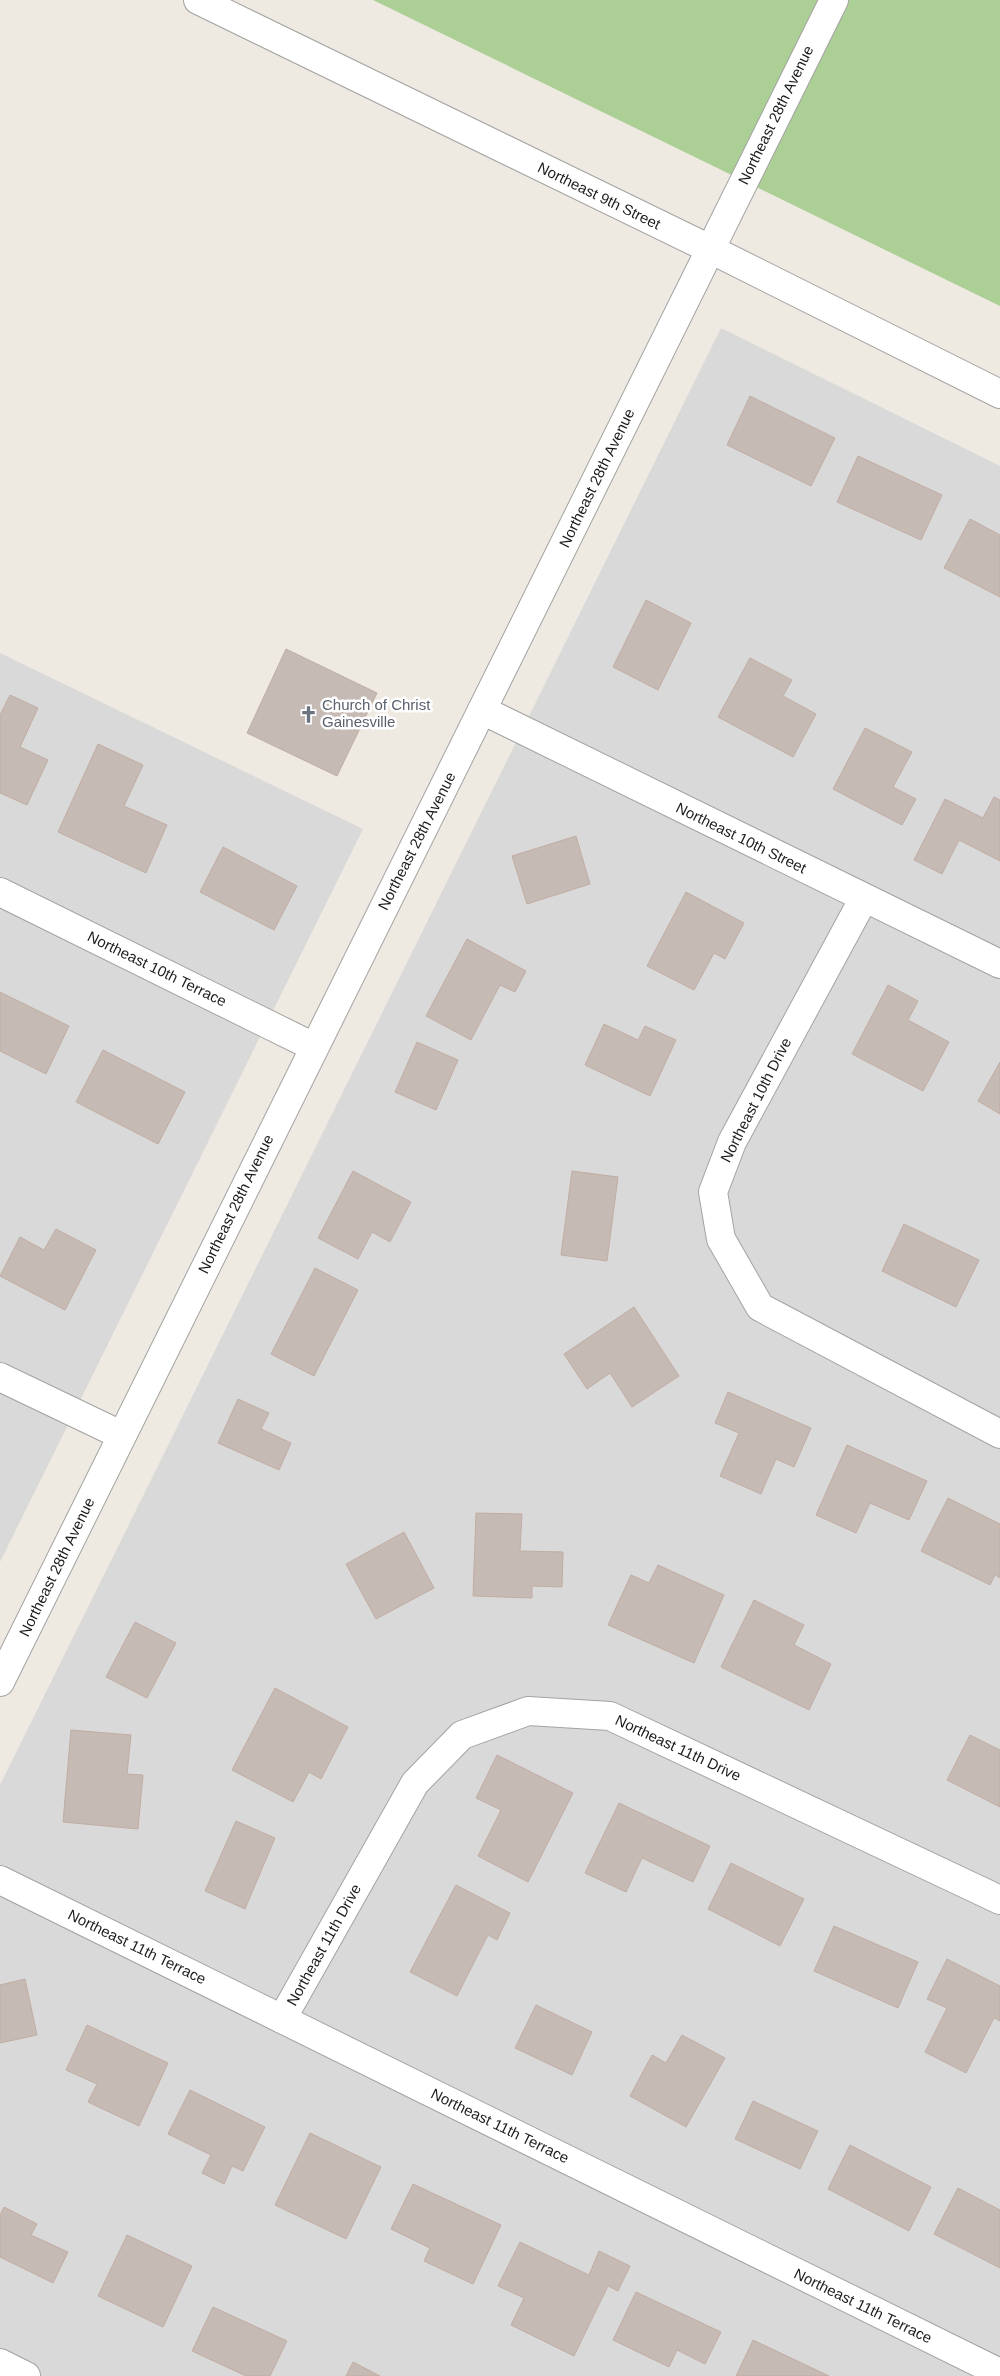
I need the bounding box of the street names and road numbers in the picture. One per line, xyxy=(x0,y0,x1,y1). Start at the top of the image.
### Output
street label: Northeast 28th Avenue xyxy=(735,43,817,187)
street label: Northeast 9th Street xyxy=(535,158,664,233)
street label: Northeast 28th Avenue xyxy=(556,406,638,550)
street label: Northeast 28th Avenue xyxy=(374,769,459,913)
street label: Northeast 10th Street xyxy=(673,799,810,877)
street label: Northeast 10th Terrace xyxy=(85,928,229,1010)
street label: Northeast 10th Drive xyxy=(717,1035,794,1165)
street label: Northeast 28th Avenue xyxy=(195,1132,277,1276)
street label: Northeast 28th Avenue xyxy=(16,1495,98,1639)
street label: Northeast 11th Drive xyxy=(613,1711,744,1784)
street label: Northeast 11th Drive xyxy=(283,1881,364,2009)
street label: Northeast 11th Terrace xyxy=(66,1906,209,1987)
street label: Northeast 11th Terrace xyxy=(429,2085,572,2166)
street label: Northeast 11th Terrace xyxy=(792,2265,935,2346)

